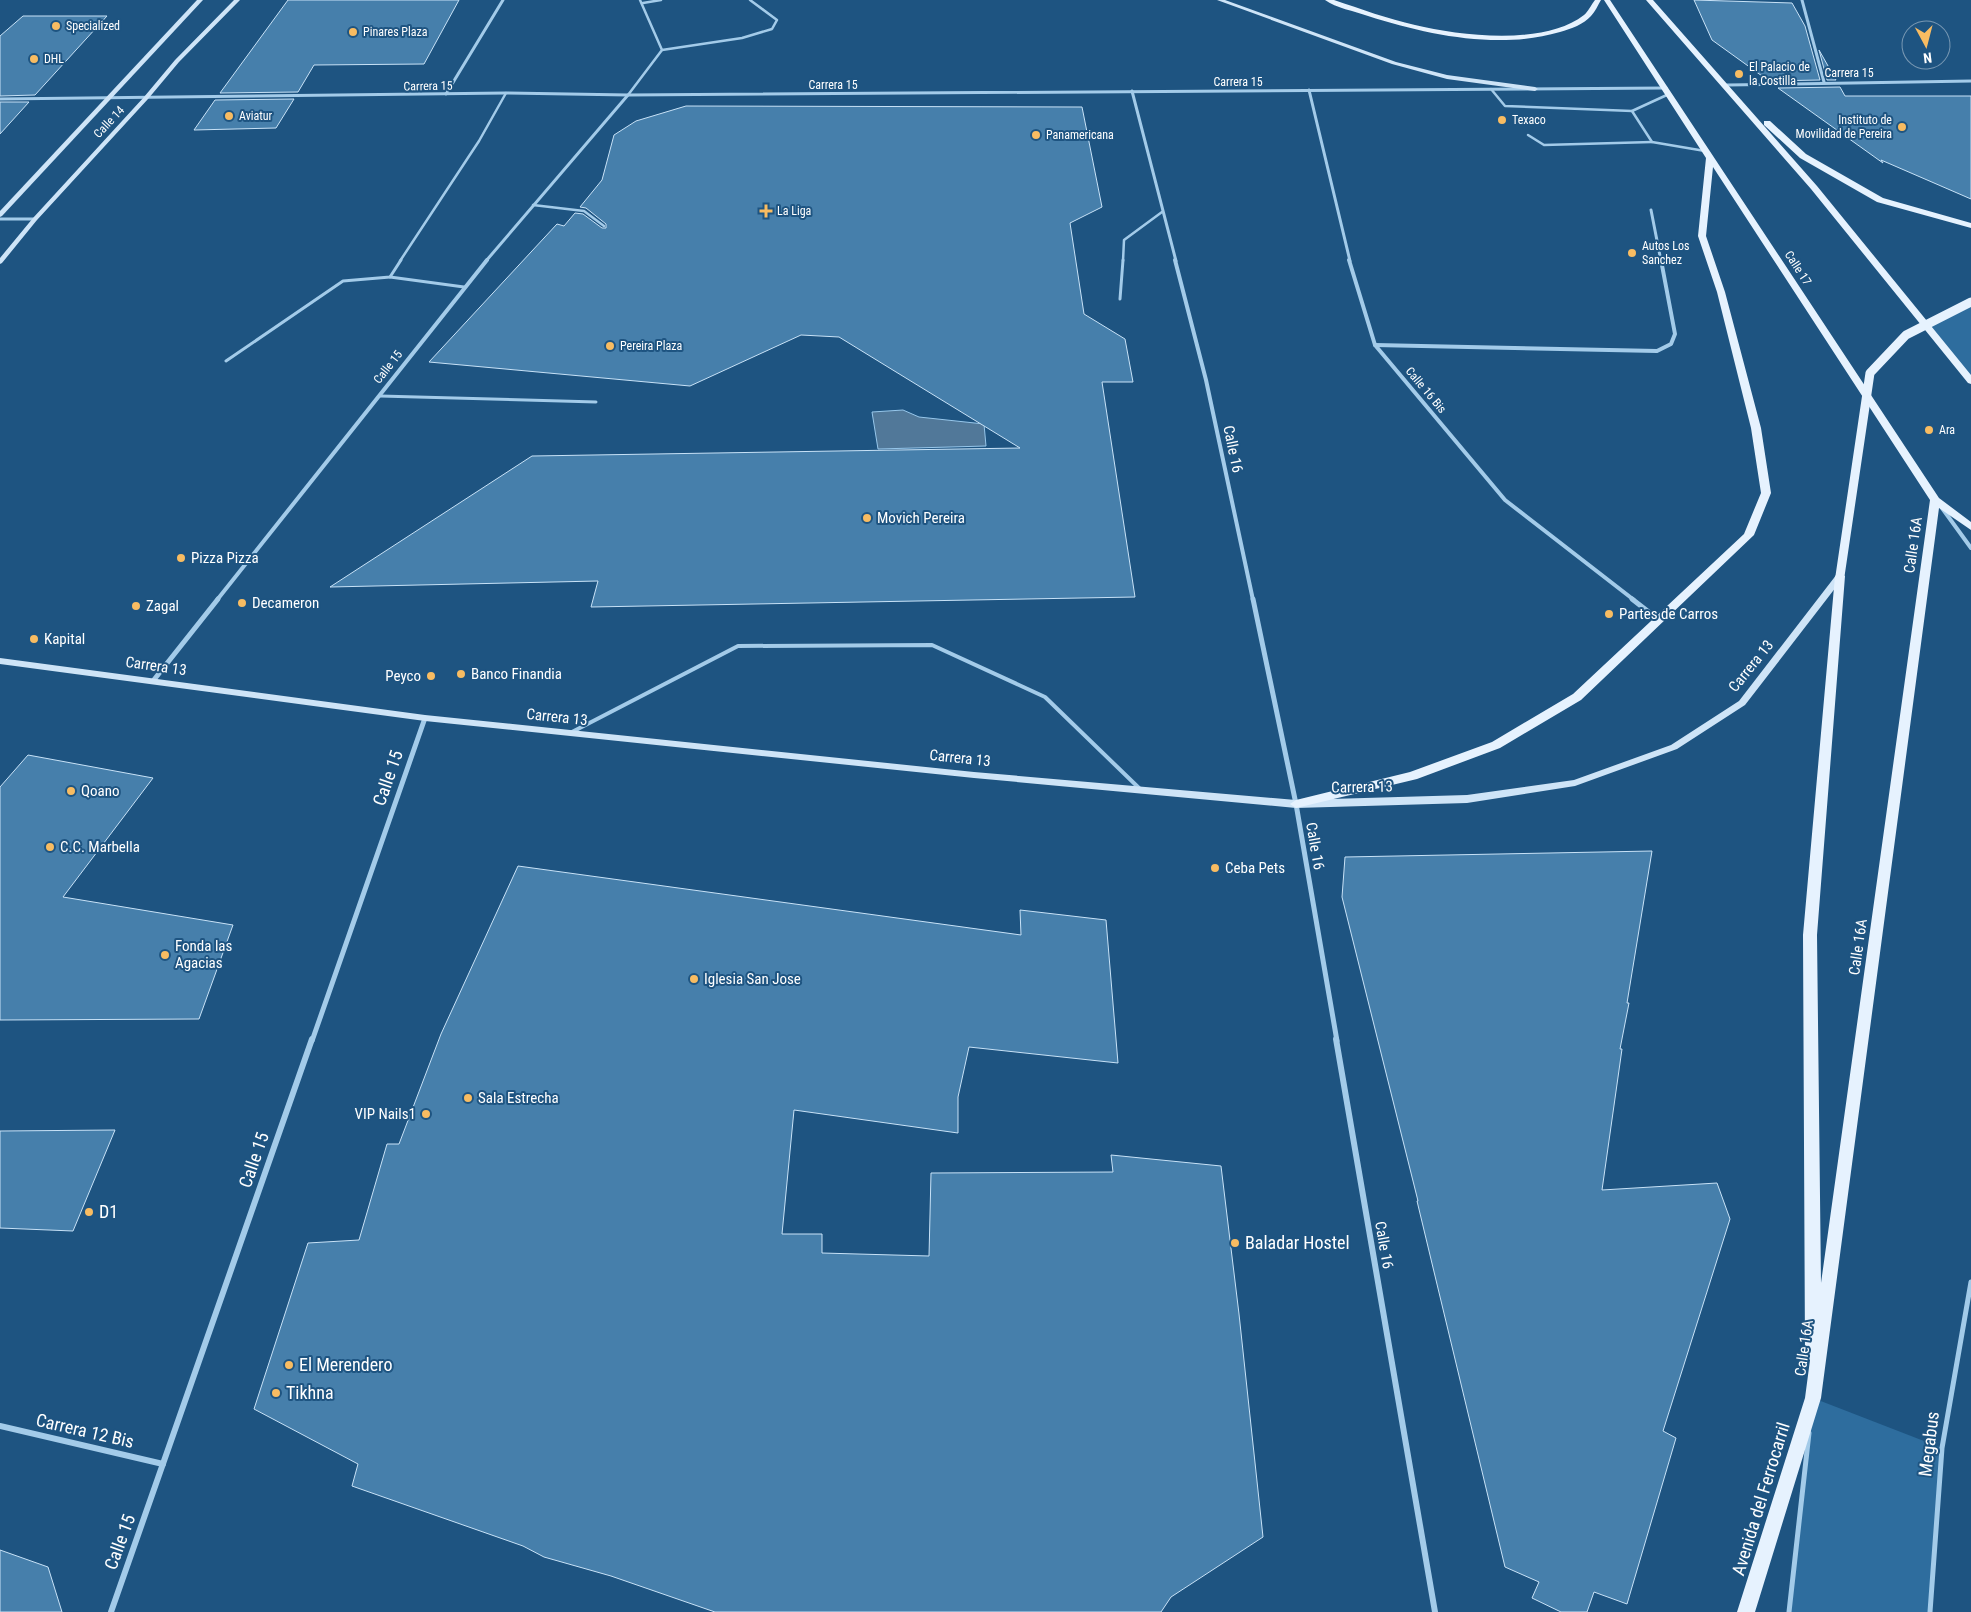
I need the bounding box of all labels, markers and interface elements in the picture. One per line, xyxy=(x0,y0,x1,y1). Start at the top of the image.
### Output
place label: Specialized xyxy=(66,19,120,33)
marker: Specialized xyxy=(50,20,62,32)
north arrow xyxy=(1901,20,1951,70)
place label: Pinares Plaza xyxy=(363,25,428,39)
marker: Pinares Plaza xyxy=(347,26,359,38)
text: N xyxy=(1922,49,1933,66)
place label: DHL xyxy=(44,52,64,66)
marker: DHL xyxy=(28,53,40,65)
place label: El Palacio de la Costilla xyxy=(1749,60,1810,88)
street label: Carrera 15 xyxy=(1824,66,1874,80)
marker: El Palacio de la Costilla xyxy=(1733,68,1745,80)
street label: Carrera 15 xyxy=(1213,75,1263,89)
street label: Carrera 15 xyxy=(808,78,858,92)
street label: Carrera 15 xyxy=(403,79,453,93)
street label: Calle 14 xyxy=(91,103,127,141)
place label: Aviatur xyxy=(239,109,273,123)
marker: Aviatur xyxy=(223,110,235,122)
place label: Texaco xyxy=(1512,113,1546,127)
place label: Instituto de Movilidad de Pereira xyxy=(1796,113,1892,141)
marker: Texaco xyxy=(1496,114,1508,126)
marker: Instituto de Movilidad de Pereira xyxy=(1896,121,1908,133)
place label: Panamericana xyxy=(1046,128,1114,142)
marker: Panamericana xyxy=(1030,129,1042,141)
marker: La Liga xyxy=(759,204,773,218)
place label: La Liga xyxy=(777,204,812,218)
place label: Autos Los Sanchez xyxy=(1642,239,1690,267)
marker: Autos Los Sanchez xyxy=(1626,247,1638,259)
street label: Calle 17 xyxy=(1782,248,1814,288)
place label: Pereira Plaza xyxy=(620,339,682,353)
marker: Pereira Plaza xyxy=(604,340,616,352)
street label: Calle 15 xyxy=(371,348,405,386)
street label: Calle 16 Bis xyxy=(1403,364,1449,416)
place label: Ara xyxy=(1939,423,1955,437)
street label: Calle 16 xyxy=(1219,424,1247,474)
marker: Ara xyxy=(1923,424,1935,436)
place label: Movich Pereira xyxy=(877,509,965,527)
marker: Movich Pereira xyxy=(861,512,873,524)
street label: Calle 16A xyxy=(1900,515,1926,574)
place label: Pizza Pizza xyxy=(191,549,259,567)
marker: Pizza Pizza xyxy=(175,552,187,564)
place label: Decameron xyxy=(252,594,319,612)
place label: Zagal xyxy=(146,597,179,615)
marker: Decameron xyxy=(236,597,248,609)
marker: Zagal xyxy=(130,600,142,612)
place label: Partes de Carros xyxy=(1619,605,1718,623)
marker: Partes de Carros xyxy=(1603,608,1615,620)
place label: Kapital xyxy=(44,630,85,648)
marker: Kapital xyxy=(28,633,40,645)
street label: Carrera 13 xyxy=(1725,636,1777,696)
street label: Carrera 13 xyxy=(124,653,188,679)
place label: Banco Finandia xyxy=(471,665,562,683)
place label: Peyco xyxy=(385,667,421,685)
marker: Banco Finandia xyxy=(455,668,467,680)
marker: Peyco xyxy=(425,670,437,682)
street label: Carrera 13 xyxy=(526,705,588,729)
street label: Carrera 13 xyxy=(929,746,991,770)
street label: Calle 15 xyxy=(368,747,407,808)
street label: Carrera 13 xyxy=(1331,777,1393,797)
place label: Qoano xyxy=(81,782,120,800)
marker: Qoano xyxy=(65,785,77,797)
street label: Calle 16 xyxy=(1302,821,1328,871)
place label: C.C. Marbella xyxy=(60,838,140,856)
marker: C.C. Marbella xyxy=(44,841,56,853)
place label: Ceba Pets xyxy=(1225,859,1285,877)
marker: Ceba Pets xyxy=(1209,862,1221,874)
street label: Calle 16A xyxy=(1845,917,1871,976)
place label: Fonda las Agacias xyxy=(175,937,233,972)
marker: Fonda las Agacias xyxy=(159,949,171,961)
place label: Iglesia San Jose xyxy=(704,970,801,988)
marker: Iglesia San Jose xyxy=(688,973,700,985)
place label: Sala Estrecha xyxy=(478,1089,559,1107)
marker: Sala Estrecha xyxy=(462,1092,474,1104)
place label: VIP Nails1 xyxy=(354,1105,416,1123)
marker: VIP Nails1 xyxy=(420,1108,432,1120)
street label: Calle 15 xyxy=(234,1129,273,1190)
place label: D1 xyxy=(99,1201,118,1222)
marker: D1 xyxy=(83,1206,95,1218)
street label: Calle 16 xyxy=(1371,1220,1397,1270)
place label: Baladar Hostel xyxy=(1245,1232,1350,1253)
marker: Baladar Hostel xyxy=(1229,1237,1241,1249)
street label: Calle 16A xyxy=(1791,1318,1817,1377)
place label: El Merendero xyxy=(299,1354,392,1375)
marker: El Merendero xyxy=(283,1359,295,1371)
place label: Tikhna xyxy=(286,1382,334,1403)
marker: Tikhna xyxy=(270,1387,282,1399)
street label: Carrera 12 Bis xyxy=(34,1409,136,1452)
street label: Megabus xyxy=(1914,1410,1943,1478)
street label: Avenida del Ferrocarril xyxy=(1727,1420,1794,1578)
street label: Calle 15 xyxy=(100,1511,139,1572)

